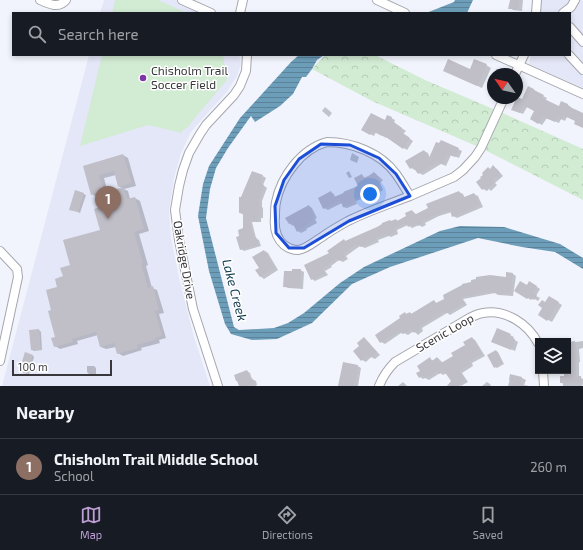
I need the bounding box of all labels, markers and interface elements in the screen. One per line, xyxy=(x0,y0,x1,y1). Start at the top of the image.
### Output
search box xyxy=(12,12,571,56)
icon: search xyxy=(26,23,48,45)
text: Search here xyxy=(58,25,139,43)
place label: Chisholm Trail Soccer Field xyxy=(151,63,228,91)
north arrow xyxy=(487,68,523,104)
marker: Chisholm Trail Soccer Field xyxy=(138,73,148,83)
your location xyxy=(360,184,380,204)
pin: 1 xyxy=(95,186,121,219)
street label: Oakridge Drive xyxy=(171,219,199,300)
water label: Lake Creek xyxy=(219,257,251,323)
street label: Scenic Loop xyxy=(413,310,476,354)
map controls xyxy=(535,338,571,374)
button: layers xyxy=(535,338,571,374)
scale bar xyxy=(12,358,112,377)
text: 100 m xyxy=(18,360,48,373)
text: Nearby xyxy=(16,402,74,422)
text: Chisholm Trail Middle School xyxy=(54,450,258,468)
text: 1 xyxy=(26,459,32,475)
text: 260 m xyxy=(530,459,567,475)
text: School xyxy=(54,468,94,484)
tab: Map xyxy=(80,504,102,541)
tab: Directions xyxy=(262,504,313,541)
tab: Saved xyxy=(473,504,503,541)

